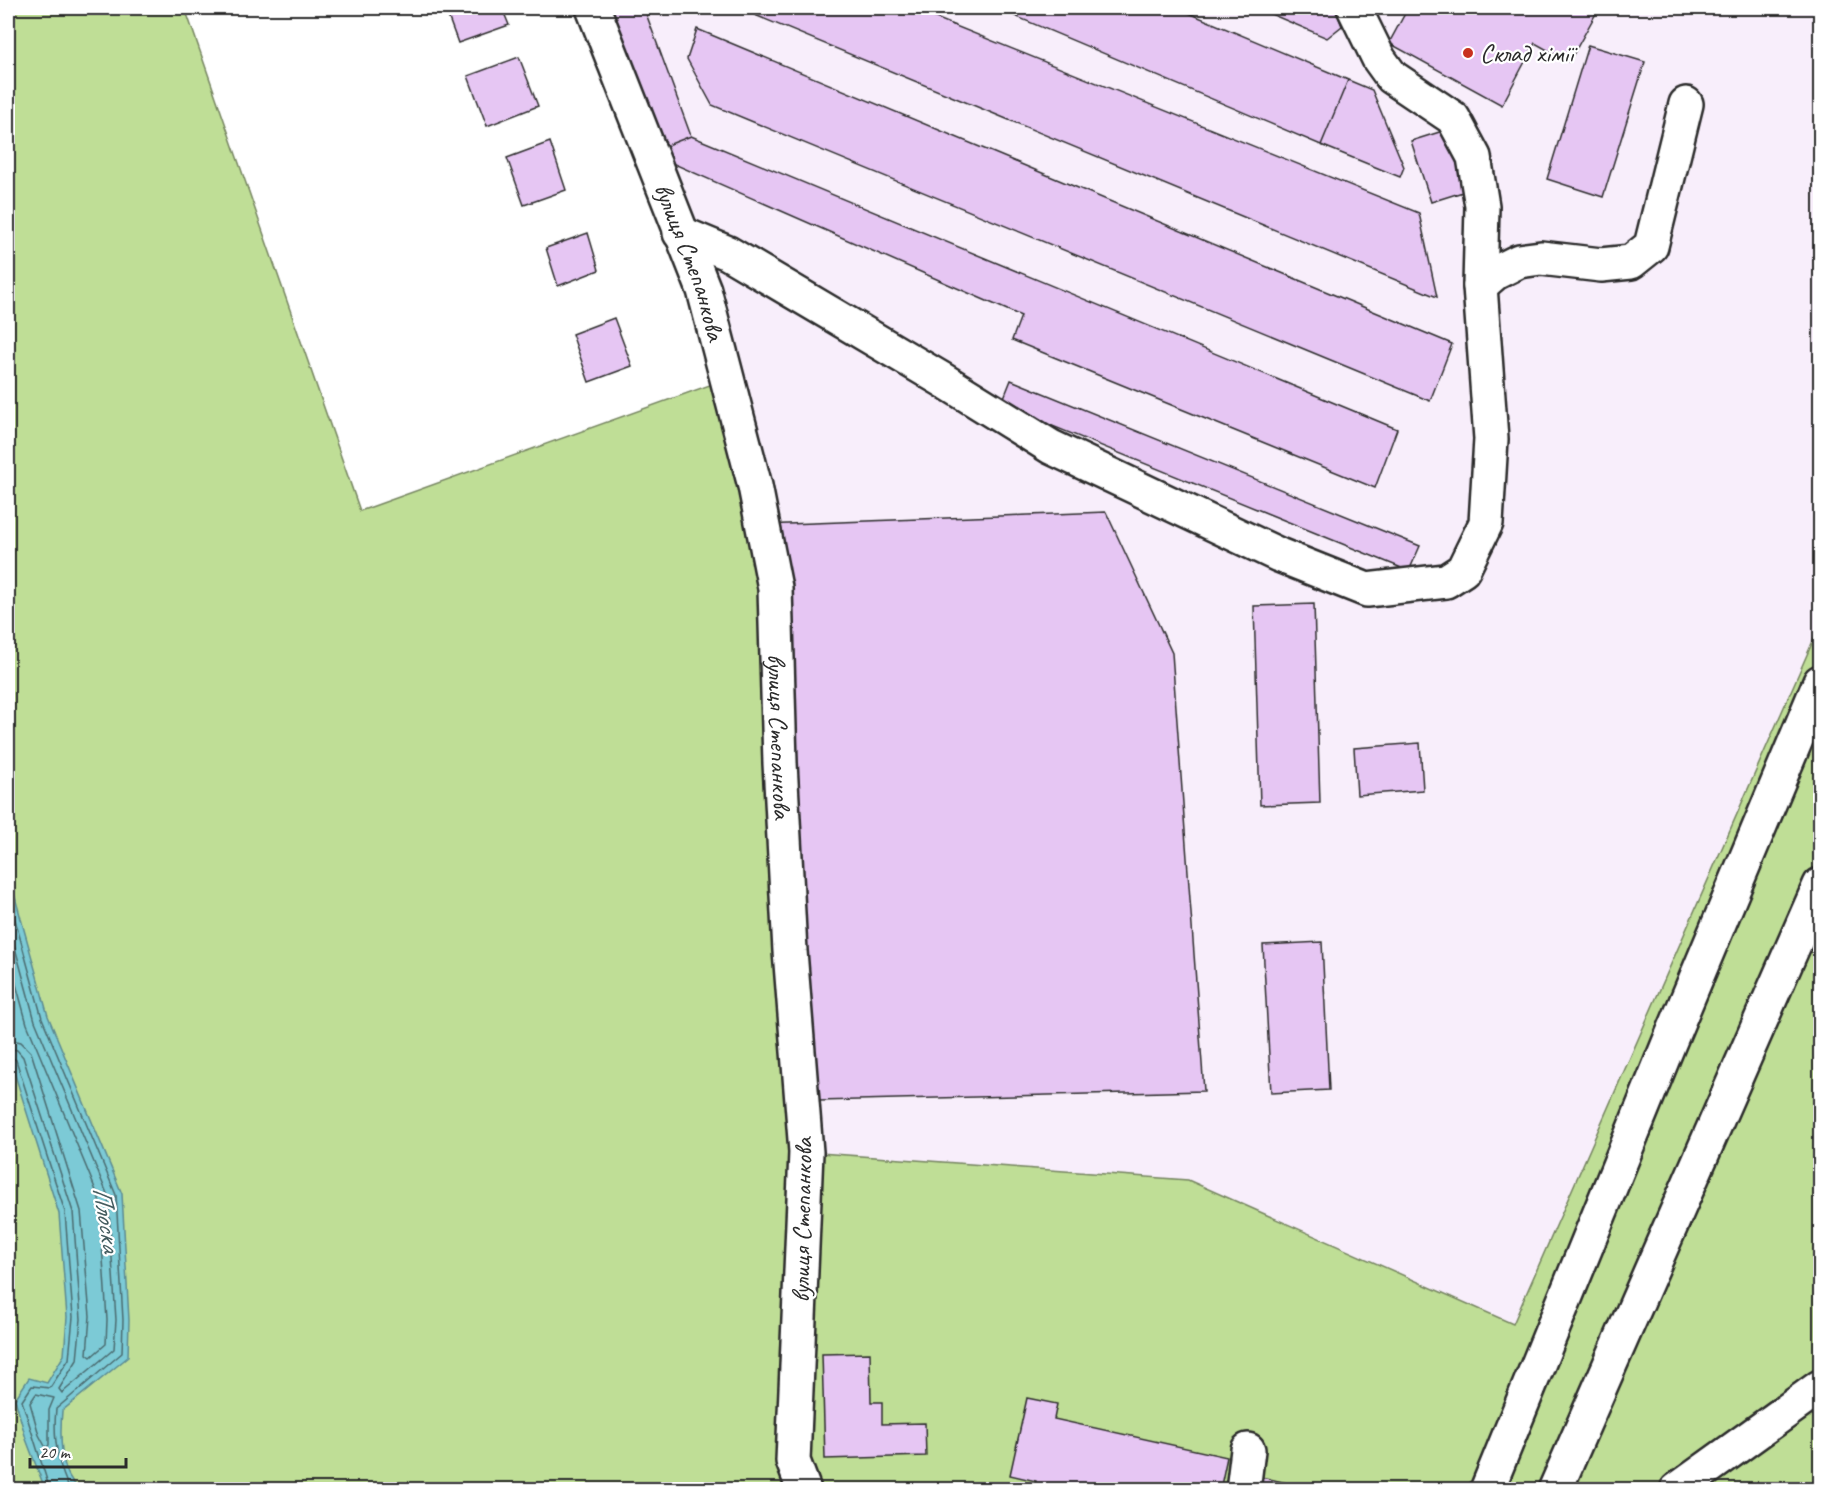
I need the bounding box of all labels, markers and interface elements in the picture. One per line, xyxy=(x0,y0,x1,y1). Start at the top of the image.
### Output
place label: Склад хімії xyxy=(1480,37,1578,70)
marker: Склад хімії xyxy=(1461,46,1475,60)
street label: вулиця Степанкова xyxy=(647,178,733,346)
street label: вулиця Степанкова xyxy=(760,653,800,821)
street label: вулиця Степанкова xyxy=(784,1136,820,1303)
water label: Плоска xyxy=(85,1184,129,1256)
scale bar xyxy=(30,1431,126,1469)
text: 20 m xyxy=(39,1441,72,1463)

